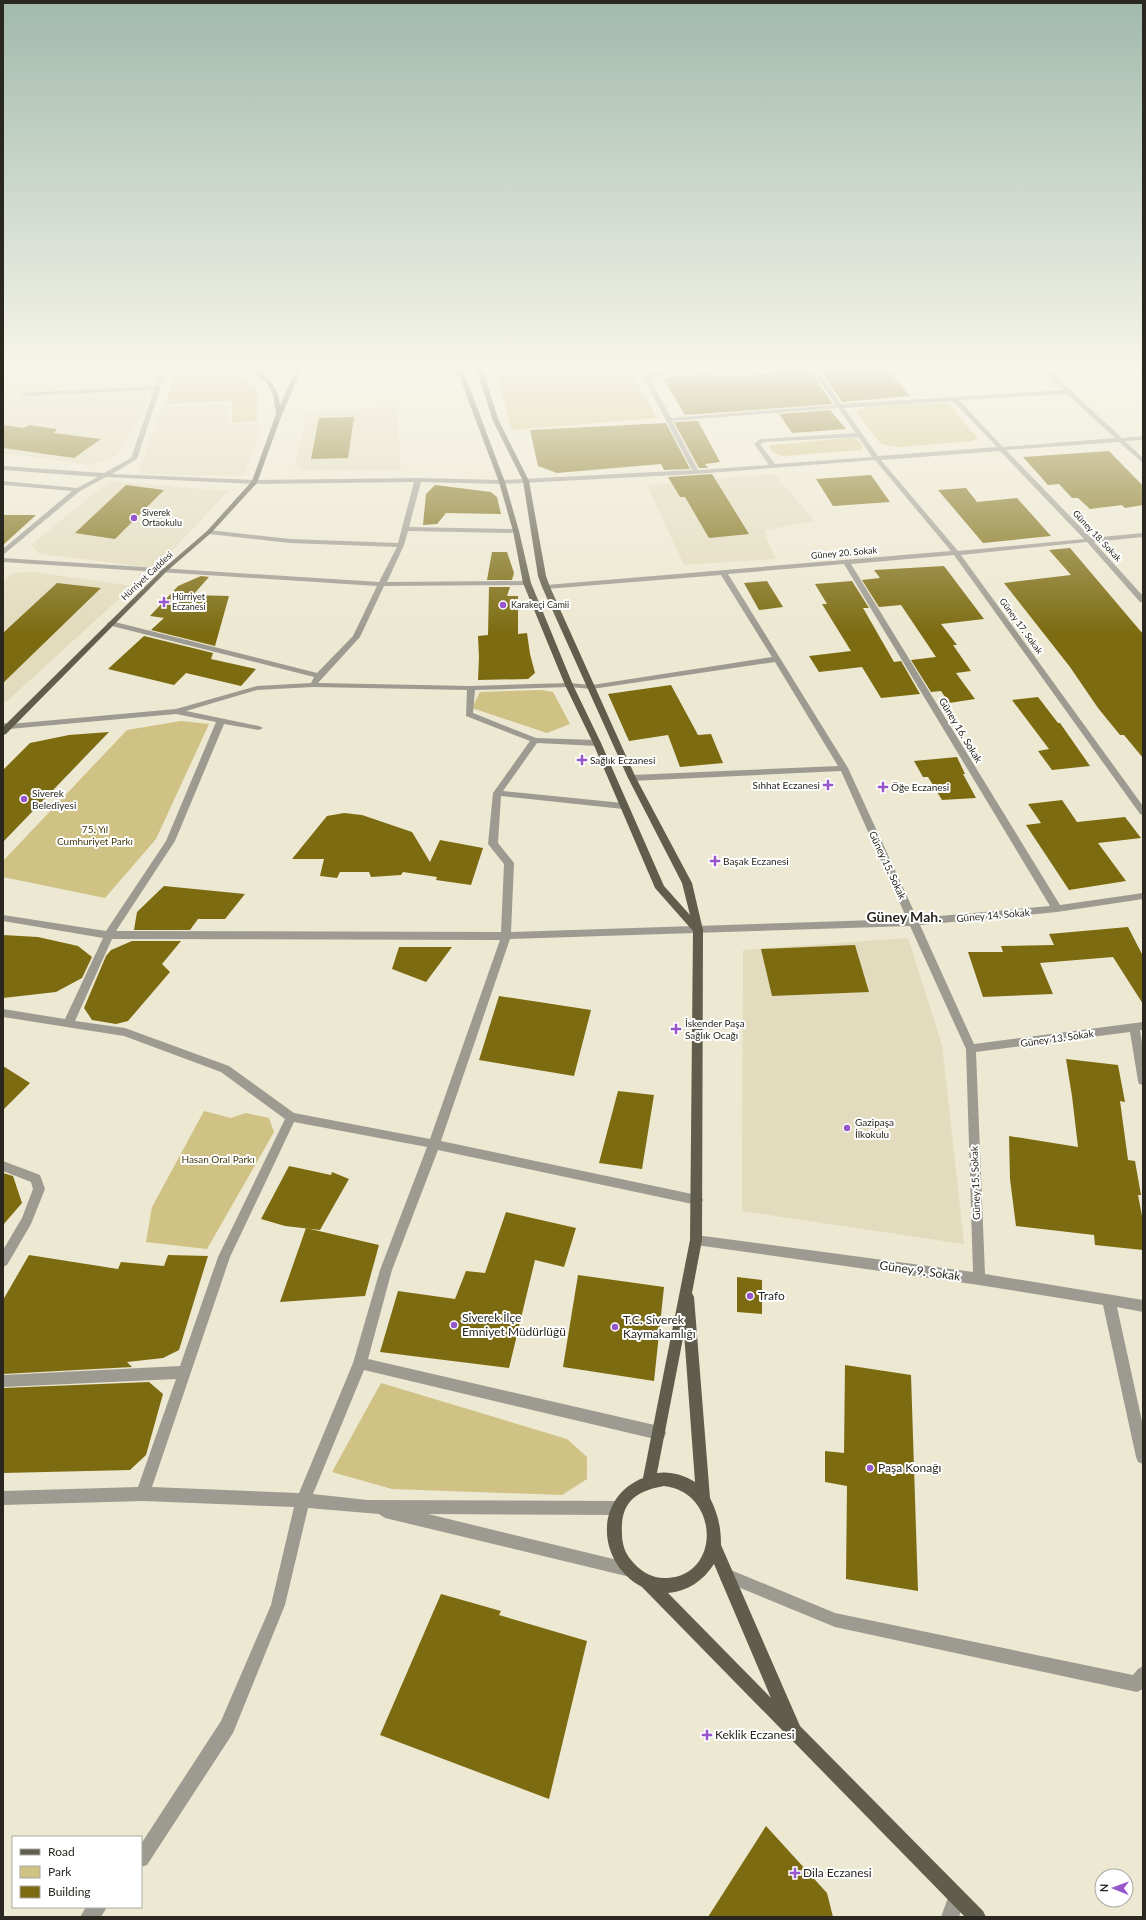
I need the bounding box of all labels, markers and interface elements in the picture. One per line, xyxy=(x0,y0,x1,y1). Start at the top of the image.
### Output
place label: Siverek Ortaokulu xyxy=(142,507,182,528)
street label: Güney 18. Sokak xyxy=(1071,508,1124,564)
marker: Siverek Ortaokulu xyxy=(129,513,139,523)
street label: Güney 20. Sokak xyxy=(810,544,878,561)
street label: Hürriyet Caddesi xyxy=(119,549,175,602)
place label: Hürriyet Eczanesi xyxy=(172,591,206,612)
street label: Güney 17. Sokak xyxy=(997,596,1046,656)
marker: Hürriyet Eczanesi xyxy=(159,597,169,607)
place label: Karakeçi Camii xyxy=(511,599,569,610)
marker: Karakeçi Camii xyxy=(498,600,508,610)
street label: Güney 16. Sokak xyxy=(937,695,986,765)
place label: Sağlık Eczanesi xyxy=(590,754,655,766)
marker: Sağlık Eczanesi xyxy=(577,755,587,765)
place label: Sıhhat Eczanesi xyxy=(753,779,820,791)
marker: Sıhhat Eczanesi xyxy=(823,780,833,790)
place label: Öğe Eczanesi xyxy=(891,781,949,793)
marker: Öğe Eczanesi xyxy=(878,782,888,792)
place label: Siverek Belediyesi xyxy=(32,787,76,811)
marker: Siverek Belediyesi xyxy=(19,794,29,804)
park label: 75. Yıl Cumhuriyet Parkı xyxy=(57,823,133,847)
street label: Güney 15. Sokak xyxy=(867,829,909,902)
place label: Başak Eczanesi xyxy=(723,855,789,867)
marker: Başak Eczanesi xyxy=(710,856,720,866)
street label: Güney 14. Sokak xyxy=(956,906,1031,924)
district label: Güney Mah. xyxy=(867,908,941,925)
place label: İskender Paşa Sağlık Ocağı xyxy=(685,1017,745,1041)
marker: İskender Paşa Sağlık Ocağı xyxy=(670,1023,682,1035)
street label: Güney 13. Sokak xyxy=(1020,1027,1095,1049)
place label: Gazipaşa İlkokulu xyxy=(855,1116,894,1140)
marker: Gazipaşa İlkokulu xyxy=(842,1123,852,1133)
street label: Güney 15. Sokak xyxy=(968,1145,982,1220)
park label: Hasan Oral Parkı xyxy=(181,1153,255,1165)
street label: Güney 9. Sokak xyxy=(879,1257,962,1284)
place label: Trafo xyxy=(758,1288,785,1303)
marker: Trafo xyxy=(745,1291,755,1301)
place label: Siverek İlçe Emniyet Müdürlüğü xyxy=(462,1310,566,1339)
place label: T.C. Siverek Kaymakamlığı xyxy=(623,1312,696,1341)
marker: Siverek İlçe Emniyet Müdürlüğü xyxy=(449,1320,459,1330)
marker: T.C. Siverek Kaymakamlığı xyxy=(610,1322,620,1332)
place label: Paşa Konağı xyxy=(878,1460,941,1475)
marker: Paşa Konağı xyxy=(865,1463,875,1473)
place label: Keklik Eczanesi xyxy=(715,1727,795,1742)
marker: Keklik Eczanesi xyxy=(702,1730,712,1740)
legend xyxy=(12,1836,142,1908)
text: Road xyxy=(48,1844,75,1859)
text: Park xyxy=(48,1864,72,1879)
place label: Dila Eczanesi xyxy=(803,1865,872,1880)
marker: Dila Eczanesi xyxy=(790,1868,800,1878)
north arrow xyxy=(1094,1868,1134,1908)
text: N xyxy=(1097,1883,1110,1892)
text: Building xyxy=(48,1884,91,1899)

